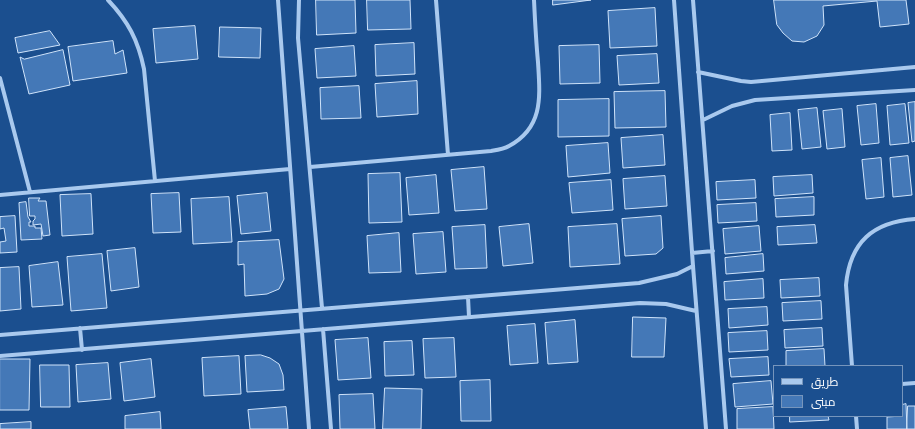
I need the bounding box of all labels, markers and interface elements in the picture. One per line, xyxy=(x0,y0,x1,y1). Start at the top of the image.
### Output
legend xyxy=(773,365,903,417)
text: طريق xyxy=(811,375,838,390)
text: مبنى xyxy=(811,395,836,410)

